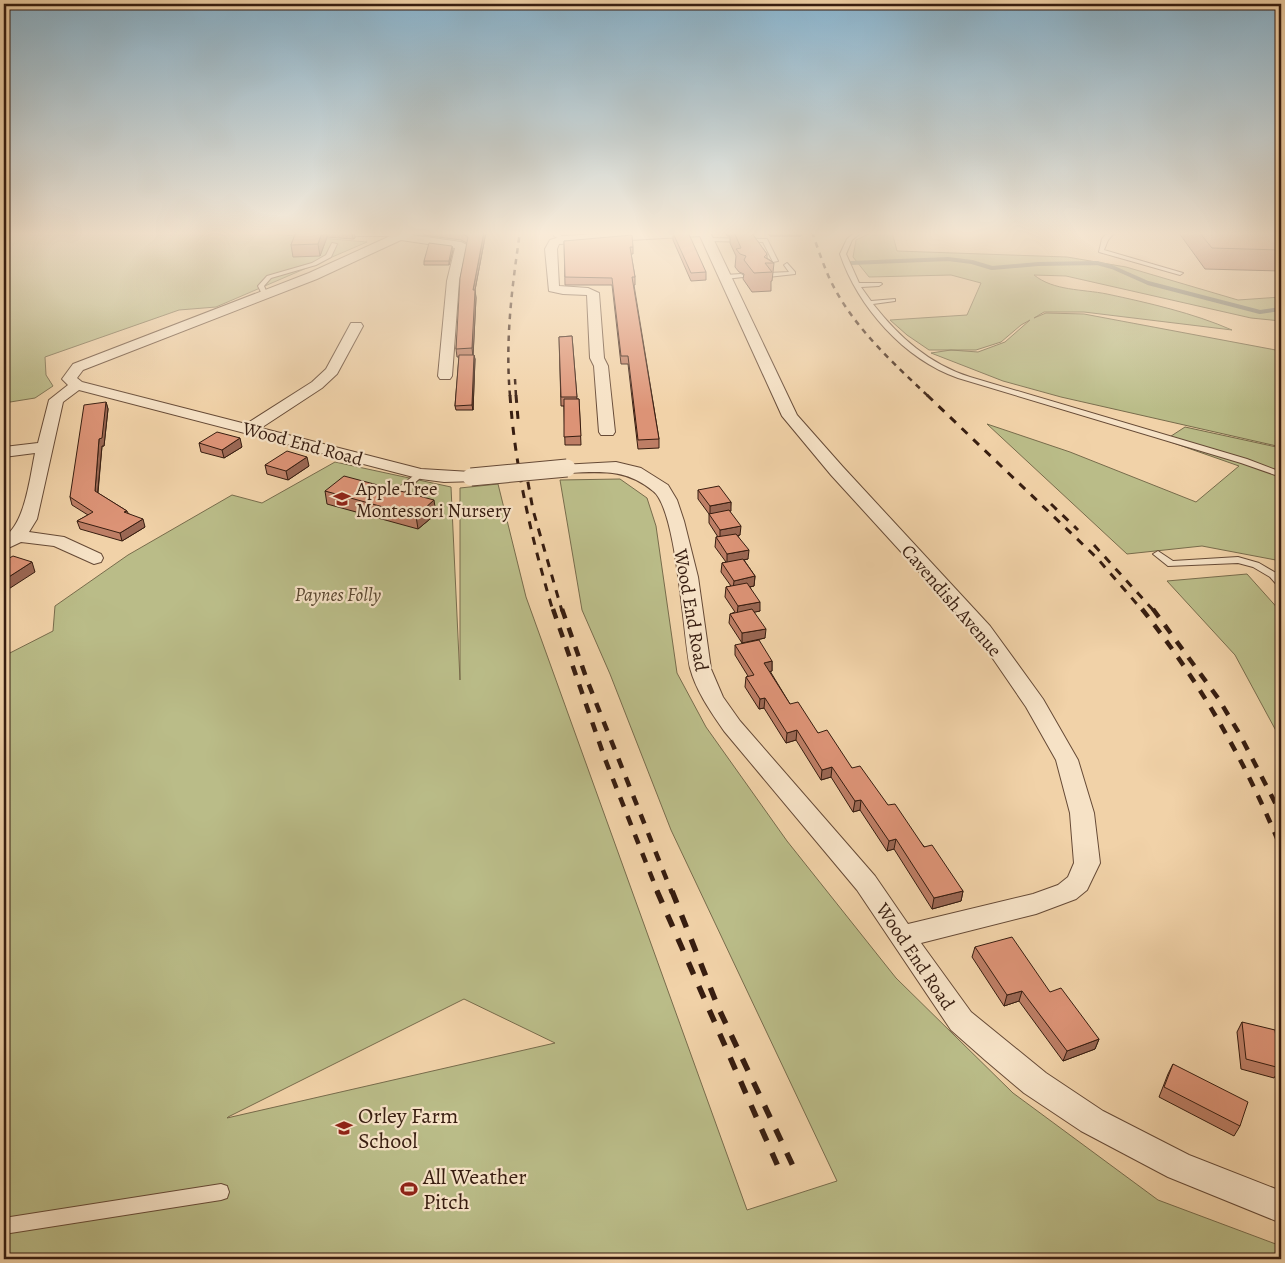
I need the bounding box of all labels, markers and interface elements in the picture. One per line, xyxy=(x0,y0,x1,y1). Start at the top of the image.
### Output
street label: Wood End Road xyxy=(239,415,367,473)
place label: Apple Tree Montessori Nursery xyxy=(355,476,511,524)
school or university icon: Apple Tree Montessori Nursery xyxy=(332,489,352,509)
street label: Cavendish Avenue xyxy=(895,539,1007,662)
street label: Wood End Road xyxy=(667,546,715,674)
park label: Paynes Folly xyxy=(295,582,382,608)
street label: Wood End Road xyxy=(869,897,961,1016)
place label: Orley Farm School xyxy=(358,1101,458,1156)
school or university icon: Orley Farm School xyxy=(334,1118,354,1138)
place label: All Weather Pitch xyxy=(422,1162,527,1217)
sports icon: All Weather Pitch xyxy=(399,1179,419,1199)

